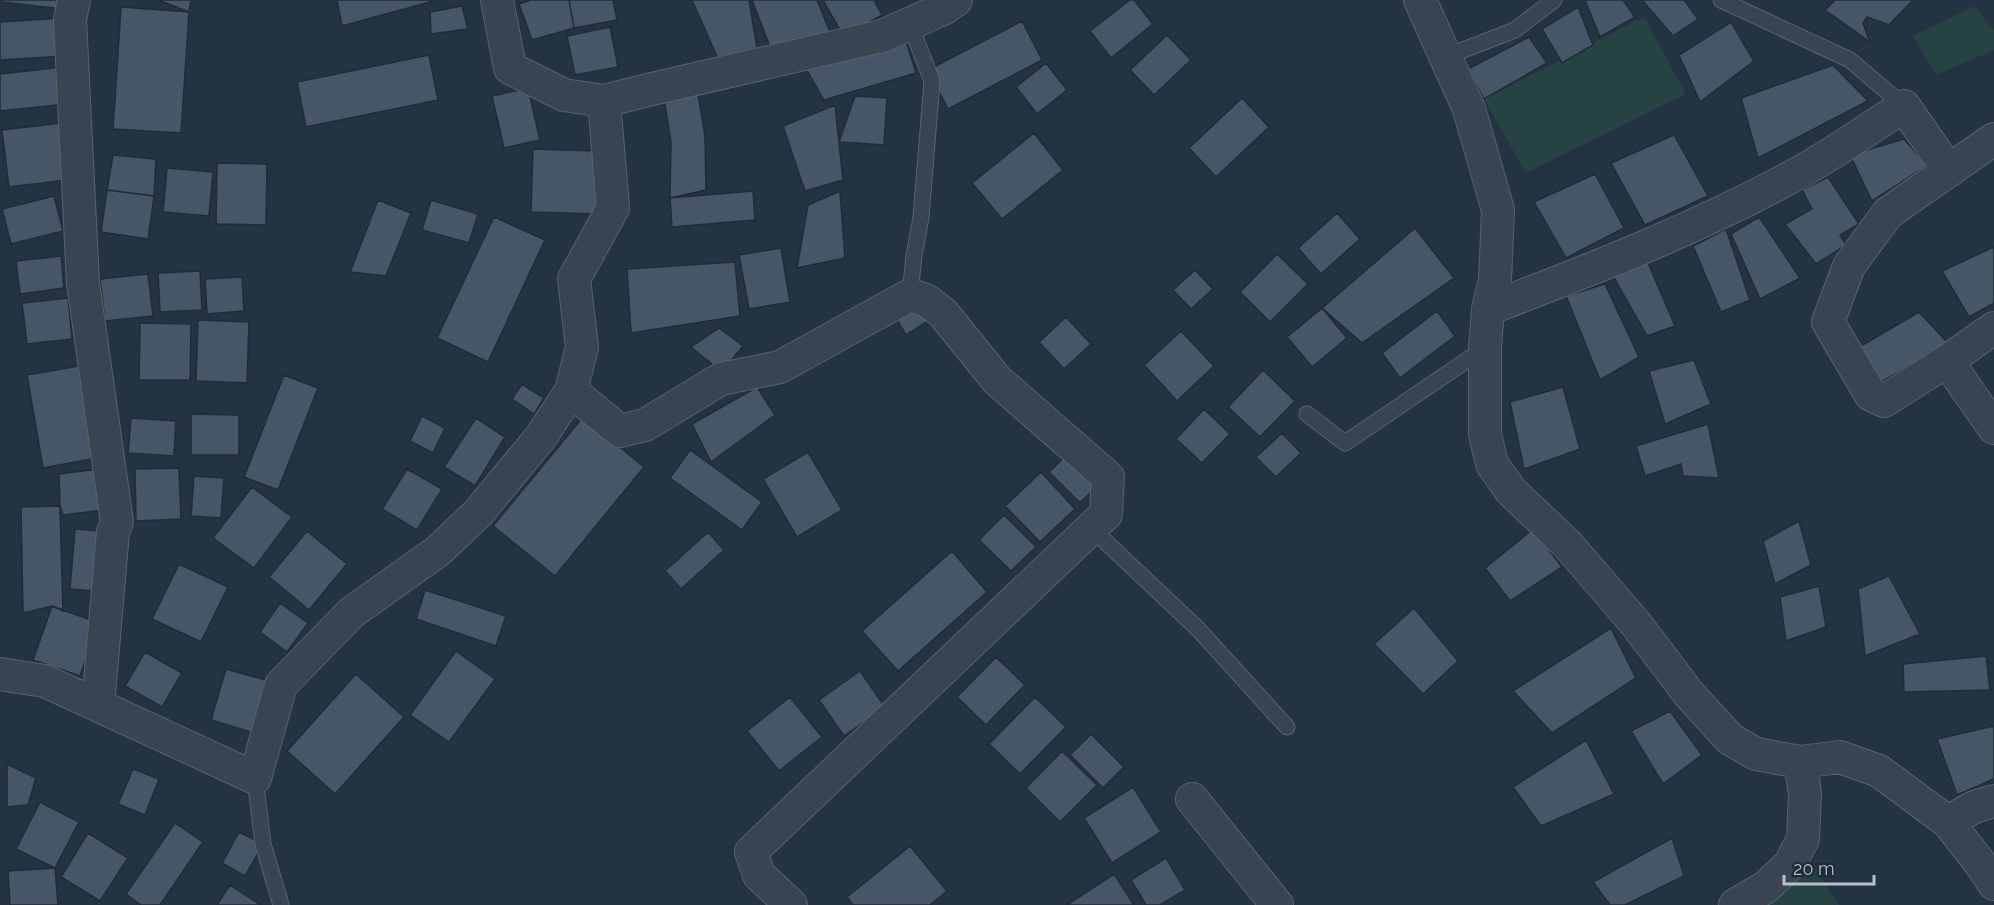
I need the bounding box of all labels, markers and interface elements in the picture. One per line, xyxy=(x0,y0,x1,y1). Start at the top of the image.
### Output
scale bar xyxy=(1784,848,1874,886)
text: 20 m xyxy=(1793,858,1835,879)

